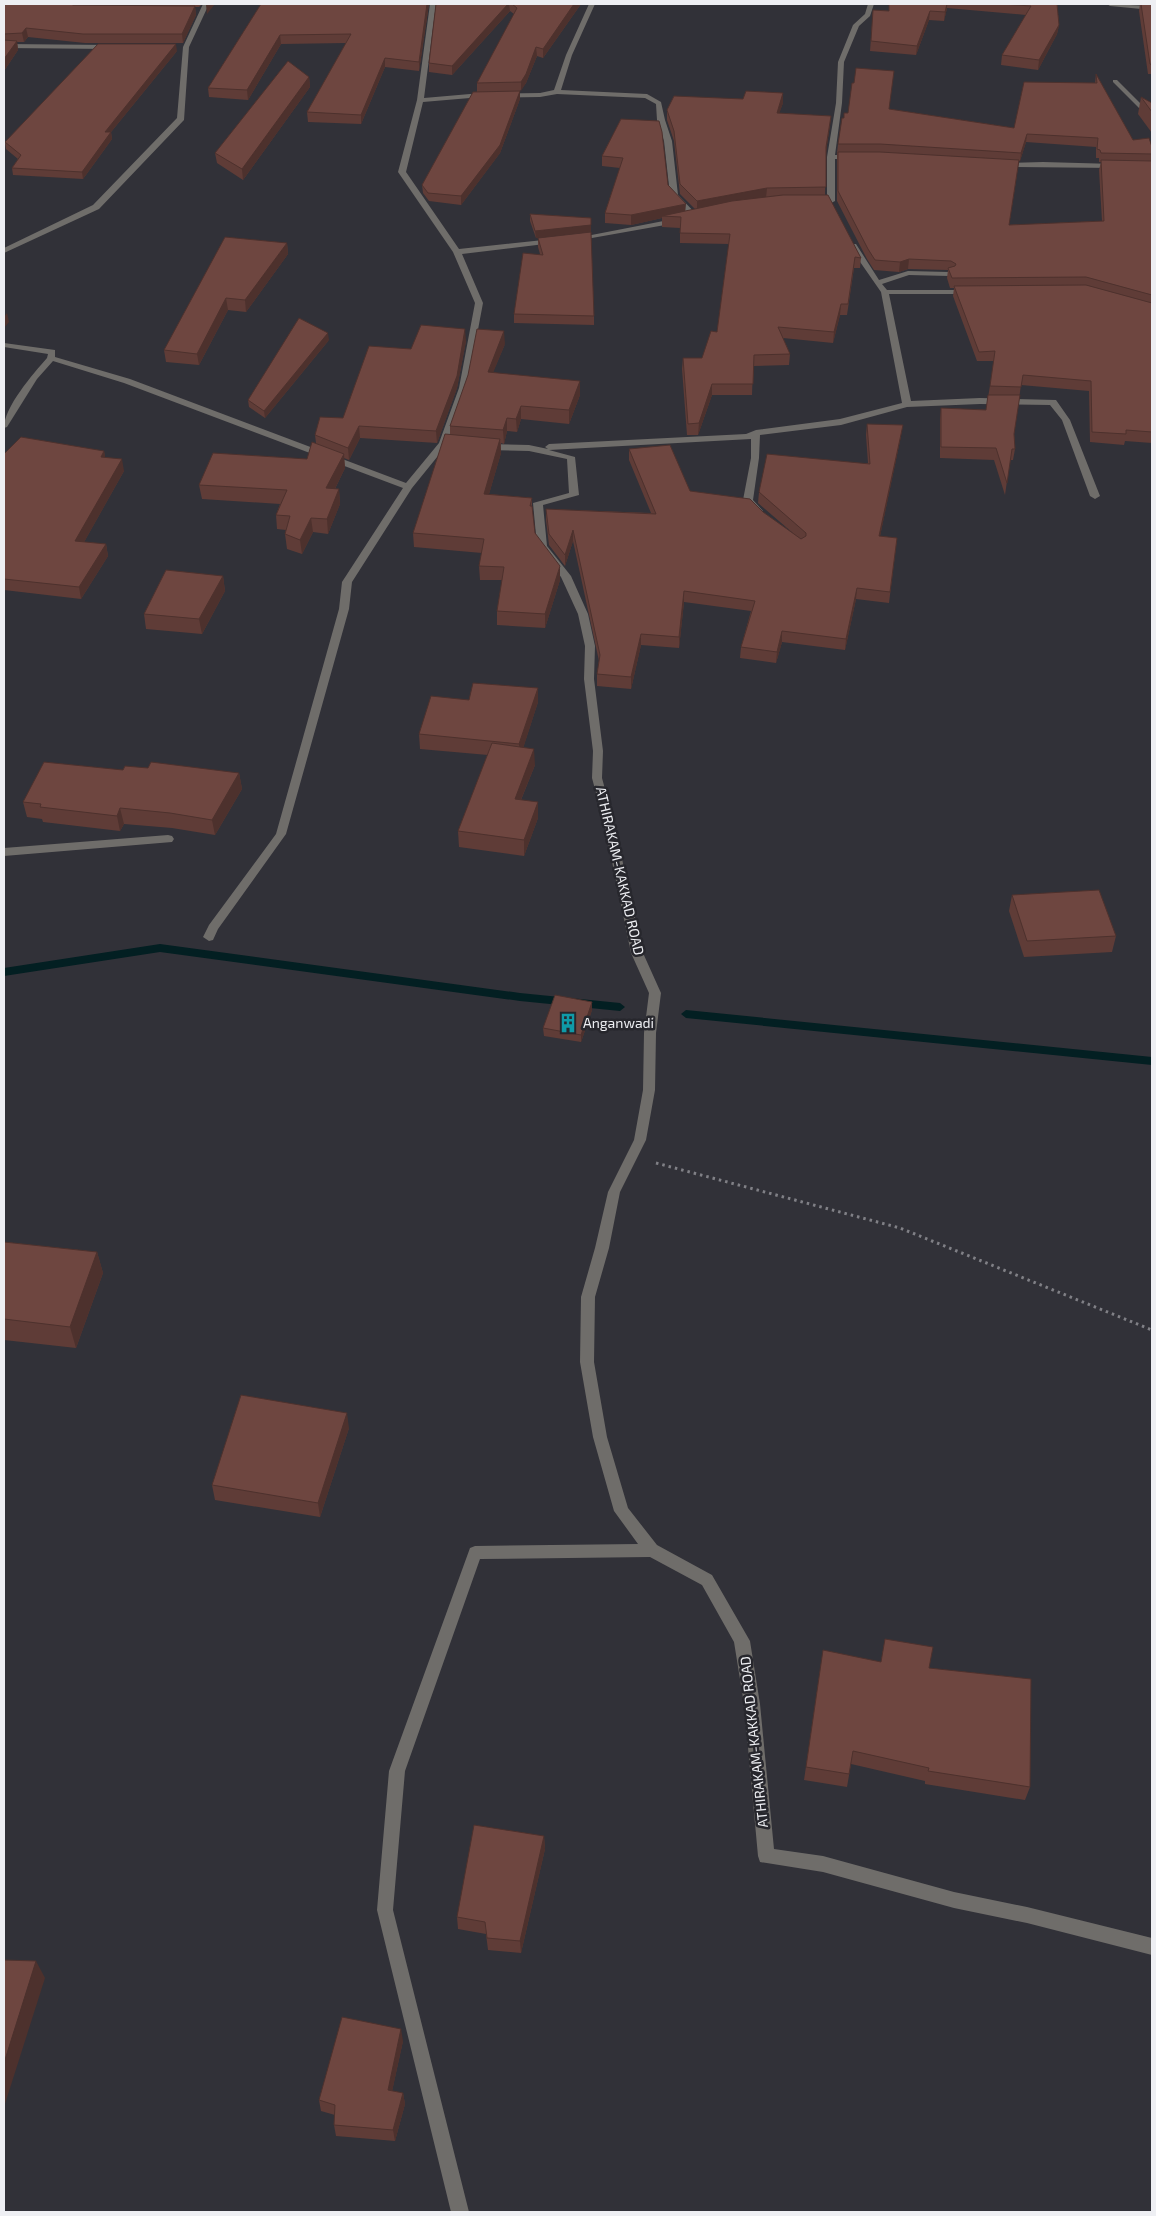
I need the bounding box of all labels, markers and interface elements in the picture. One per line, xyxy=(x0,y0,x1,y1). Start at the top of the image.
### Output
street label: ATHIRAKAM-KAKKAD ROAD xyxy=(593,785,648,957)
building icon: Anganwadi xyxy=(557,1012,579,1034)
place label: Anganwadi xyxy=(583,1014,654,1031)
street label: ATHIRAKAM-KAKKAD ROAD xyxy=(736,1655,771,1829)

